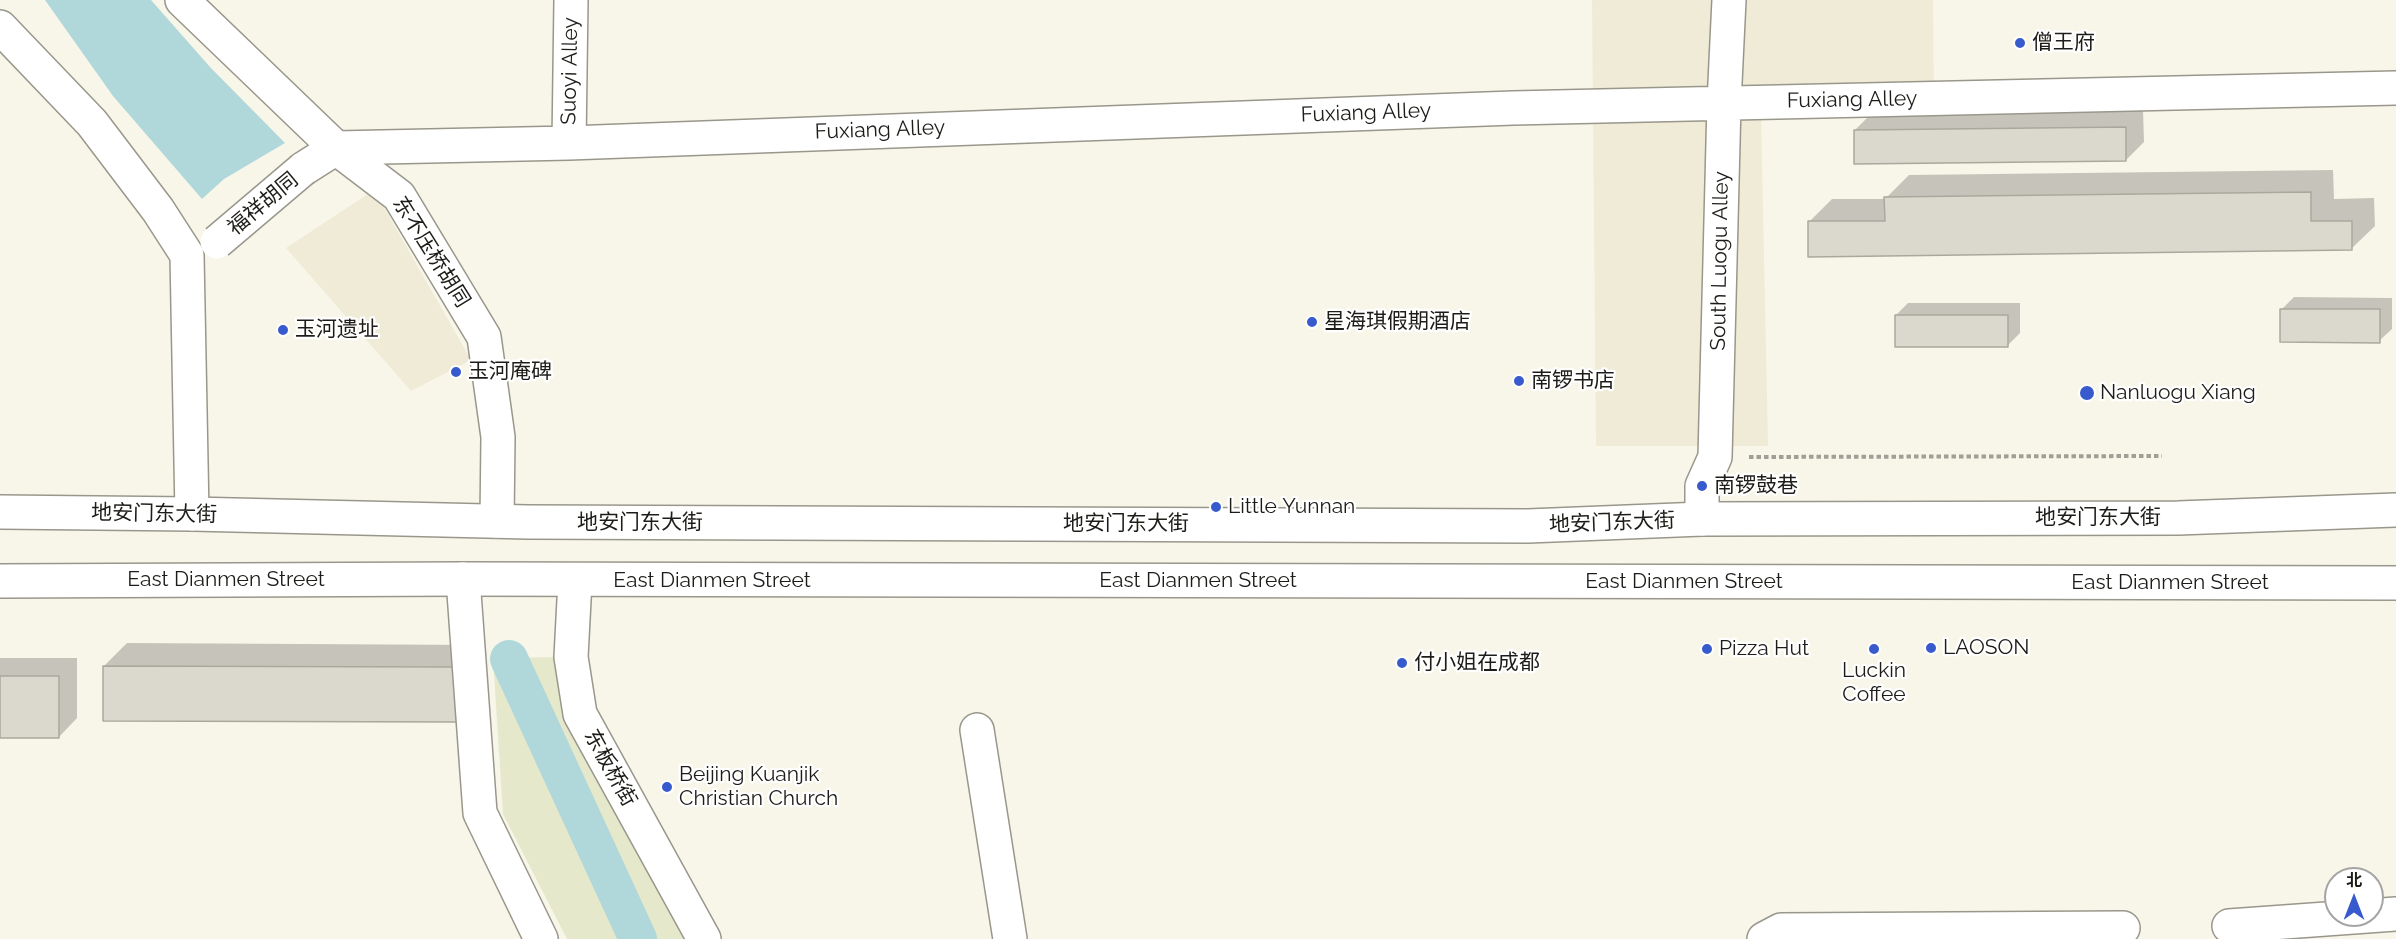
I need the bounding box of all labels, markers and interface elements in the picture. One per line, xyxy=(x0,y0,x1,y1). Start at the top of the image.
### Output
street label: Suoyi Alley xyxy=(556,17,584,125)
place label: 僧王府 xyxy=(2032,30,2095,56)
marker: 僧王府 xyxy=(2013,36,2027,50)
street label: Fuxiang Alley xyxy=(1787,86,1917,114)
street label: Fuxiang Alley xyxy=(1300,98,1432,128)
street label: Fuxiang Alley xyxy=(814,115,946,145)
street label: 福祥胡同 xyxy=(223,167,303,241)
street label: South Luogu Alley xyxy=(1706,171,1734,351)
street label: 东不压桥胡同 xyxy=(387,192,475,312)
place label: 星海琪假期酒店 xyxy=(1324,309,1471,335)
marker: 星海琪假期酒店 xyxy=(1305,315,1319,329)
place label: 玉河遗址 xyxy=(295,317,379,343)
marker: 玉河遗址 xyxy=(276,323,290,337)
place label: 玉河庵碑 xyxy=(468,359,552,385)
marker: 玉河庵碑 xyxy=(449,365,463,379)
place label: 南锣书店 xyxy=(1531,368,1615,394)
marker: 南锣书店 xyxy=(1512,374,1526,388)
place label: Nanluogu Xiang xyxy=(2100,380,2256,406)
marker: Nanluogu Xiang xyxy=(2078,384,2096,402)
place label: 南锣鼓巷 xyxy=(1714,473,1798,499)
marker: 南锣鼓巷 xyxy=(1695,479,1709,493)
place label: Little Yunnan xyxy=(1228,494,1355,520)
street label: 地安门东大街 xyxy=(91,500,217,528)
marker: Little Yunnan xyxy=(1209,500,1223,514)
street label: 地安门东大街 xyxy=(2035,505,2161,531)
street label: 地安门东大街 xyxy=(1549,508,1675,538)
street label: 地安门东大街 xyxy=(577,510,703,536)
street label: 地安门东大街 xyxy=(1063,511,1189,537)
street label: East Dianmen Street xyxy=(127,567,325,593)
street label: East Dianmen Street xyxy=(613,568,811,594)
street label: East Dianmen Street xyxy=(1099,568,1297,594)
street label: East Dianmen Street xyxy=(1585,569,1783,595)
street label: East Dianmen Street xyxy=(2071,570,2269,596)
place label: LAOSON xyxy=(1943,635,2029,661)
place label: Pizza Hut xyxy=(1719,636,1809,662)
marker: LAOSON xyxy=(1924,641,1938,655)
marker: Pizza Hut xyxy=(1700,642,1714,656)
marker: Luckin Coffee xyxy=(1867,642,1881,656)
place label: 付小姐在成都 xyxy=(1414,650,1540,676)
marker: 付小姐在成都 xyxy=(1395,656,1409,670)
place label: Luckin Coffee xyxy=(1842,658,1906,708)
street label: 东板桥街 xyxy=(579,725,641,811)
place label: Beijing Kuanjik Christian Church xyxy=(679,762,838,812)
marker: Beijing Kuanjik Christian Church xyxy=(660,780,674,794)
north arrow xyxy=(2324,867,2384,927)
text: 北 xyxy=(2346,871,2362,890)

